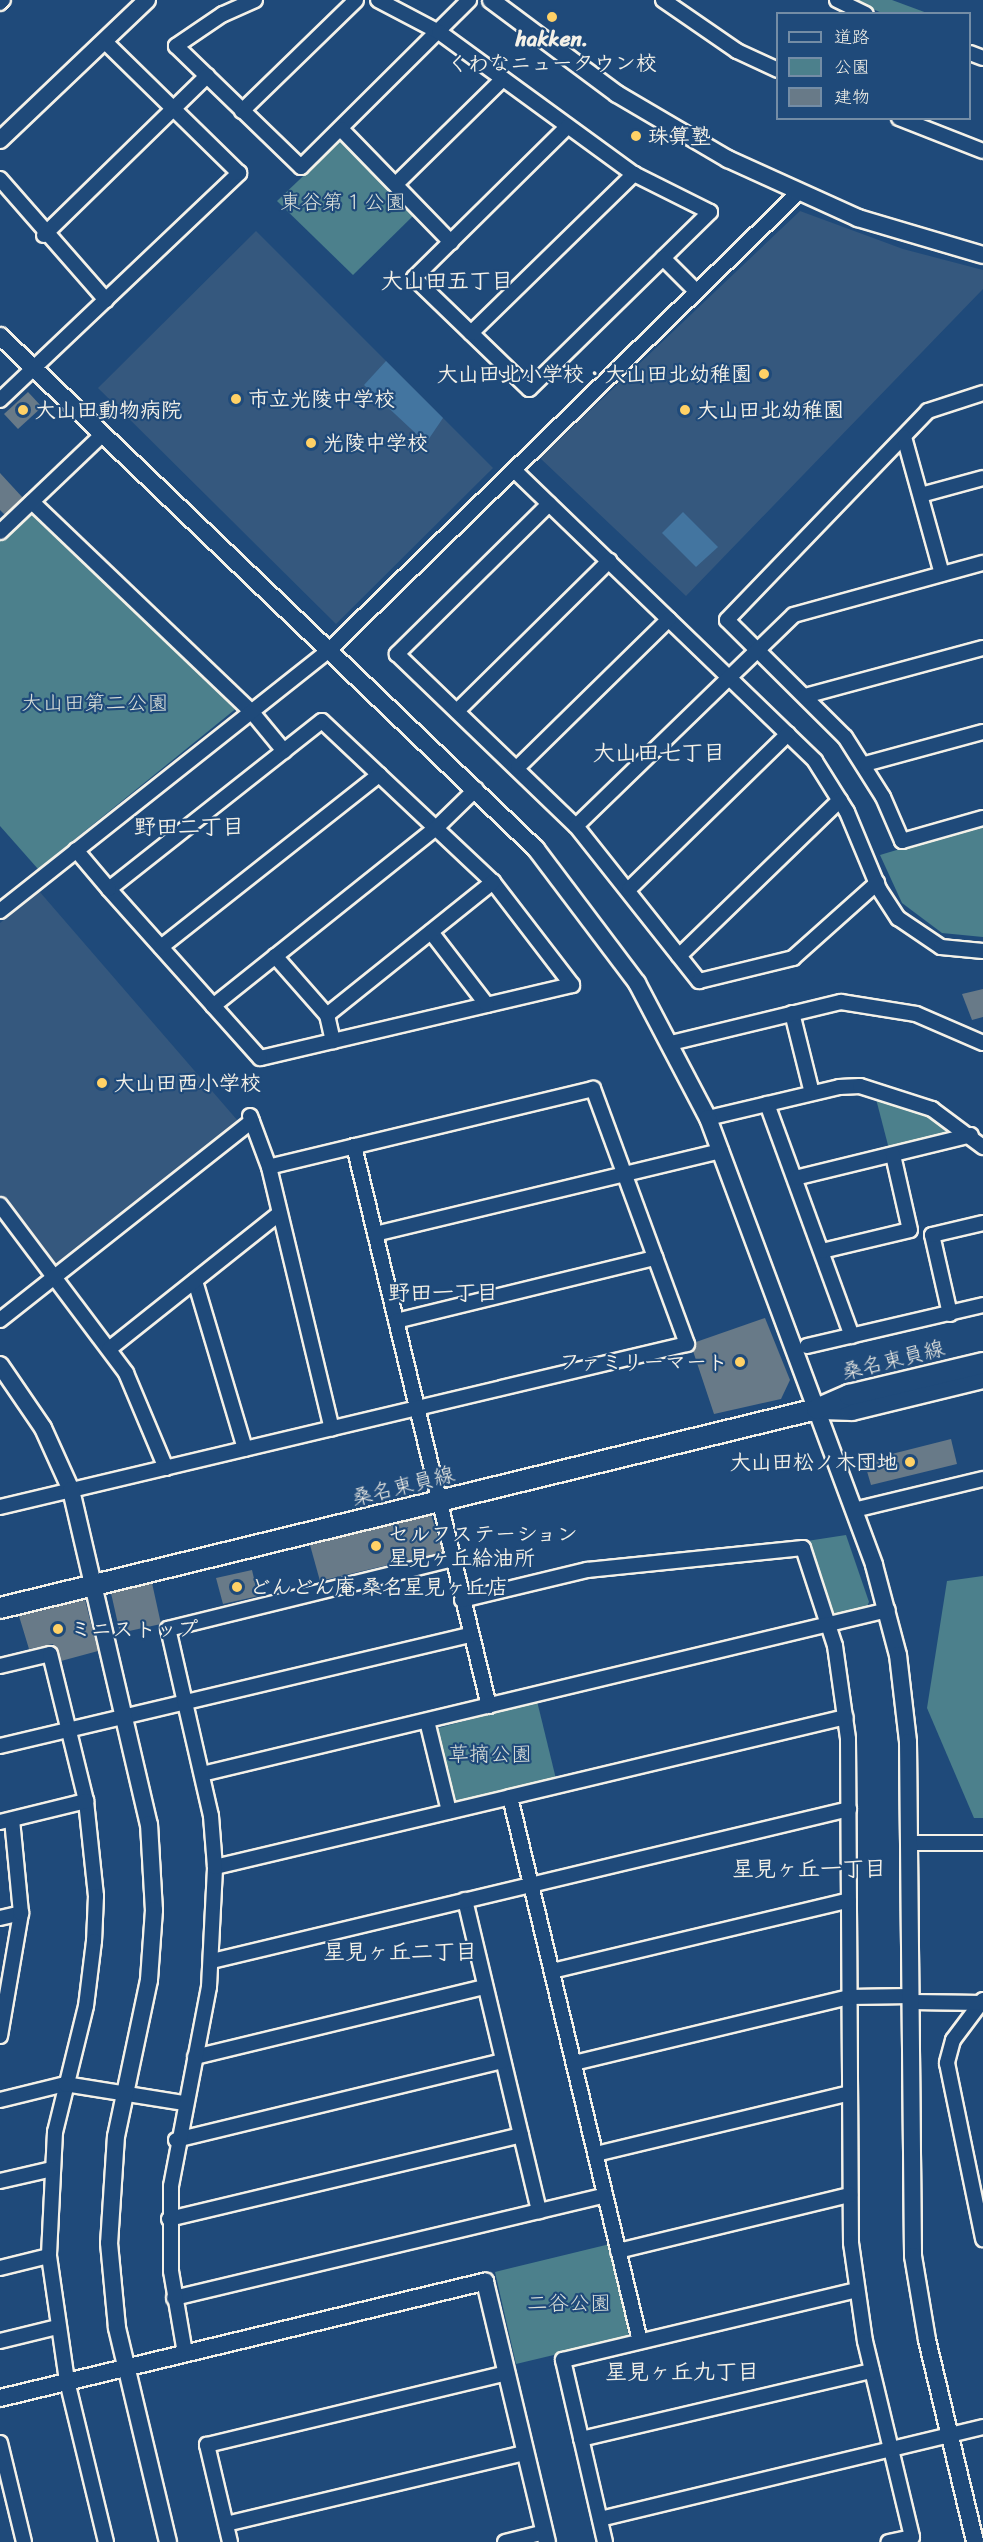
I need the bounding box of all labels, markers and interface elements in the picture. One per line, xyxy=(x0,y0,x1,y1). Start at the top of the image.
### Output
marker: hakken. くわなニュータウン校 xyxy=(545,10,559,24)
legend xyxy=(776,12,971,120)
text: 道路 xyxy=(834,21,870,53)
place label: hakken. くわなニュータウン校 xyxy=(447,26,657,76)
text: 公園 xyxy=(834,51,870,83)
text: 建物 xyxy=(834,81,870,113)
place label: 珠算塾 xyxy=(648,123,711,149)
marker: 珠算塾 xyxy=(629,129,643,143)
park label: 東谷第１公園 xyxy=(280,189,406,215)
district label: 大山田五丁目 xyxy=(381,268,513,294)
place label: 大山田北小学校・大山田北幼稚園 xyxy=(437,361,752,387)
marker: 大山田北小学校・大山田北幼稚園 xyxy=(757,367,771,381)
place label: 市立光陵中学校 xyxy=(248,386,395,412)
marker: 市立光陵中学校 xyxy=(229,392,243,406)
place label: 大山田動物病院 xyxy=(35,397,182,423)
place label: 大山田北幼稚園 xyxy=(697,397,844,423)
marker: 大山田動物病院 xyxy=(16,403,30,417)
marker: 大山田北幼稚園 xyxy=(678,403,692,417)
place label: 光陵中学校 xyxy=(323,430,428,456)
marker: 光陵中学校 xyxy=(304,436,318,450)
park label: 大山田第二公園 xyxy=(22,690,168,716)
district label: 大山田七丁目 xyxy=(593,740,725,766)
district label: 野田二丁目 xyxy=(134,814,244,840)
place label: 大山田西小学校 xyxy=(114,1070,261,1096)
marker: 大山田西小学校 xyxy=(95,1076,109,1090)
district label: 野田一丁目 xyxy=(388,1280,498,1306)
street label: 桑名東員線 xyxy=(839,1335,947,1385)
place label: ファミリーマート xyxy=(560,1349,728,1375)
marker: ファミリーマート xyxy=(733,1355,747,1369)
place label: 大山田松ノ木団地 xyxy=(730,1449,898,1475)
marker: 大山田松ノ木団地 xyxy=(903,1455,917,1469)
street label: 桑名東員線 xyxy=(349,1461,457,1511)
place label: セルフステーション 星見ヶ丘給油所 xyxy=(388,1521,577,1571)
marker: セルフステーション 星見ヶ丘給油所 xyxy=(369,1539,383,1553)
place label: どんどん庵 桑名星見ヶ丘店 xyxy=(249,1574,506,1600)
marker: どんどん庵 桑名星見ヶ丘店 xyxy=(230,1580,244,1594)
place label: ミニストップ xyxy=(70,1616,196,1642)
marker: ミニストップ xyxy=(51,1622,65,1636)
park label: 草摘公園 xyxy=(448,1741,532,1767)
district label: 星見ヶ丘一丁目 xyxy=(732,1856,886,1882)
district label: 星見ヶ丘二丁目 xyxy=(323,1939,477,1965)
park label: 二谷公園 xyxy=(527,2290,611,2316)
district label: 星見ヶ丘九丁目 xyxy=(605,2359,759,2385)

